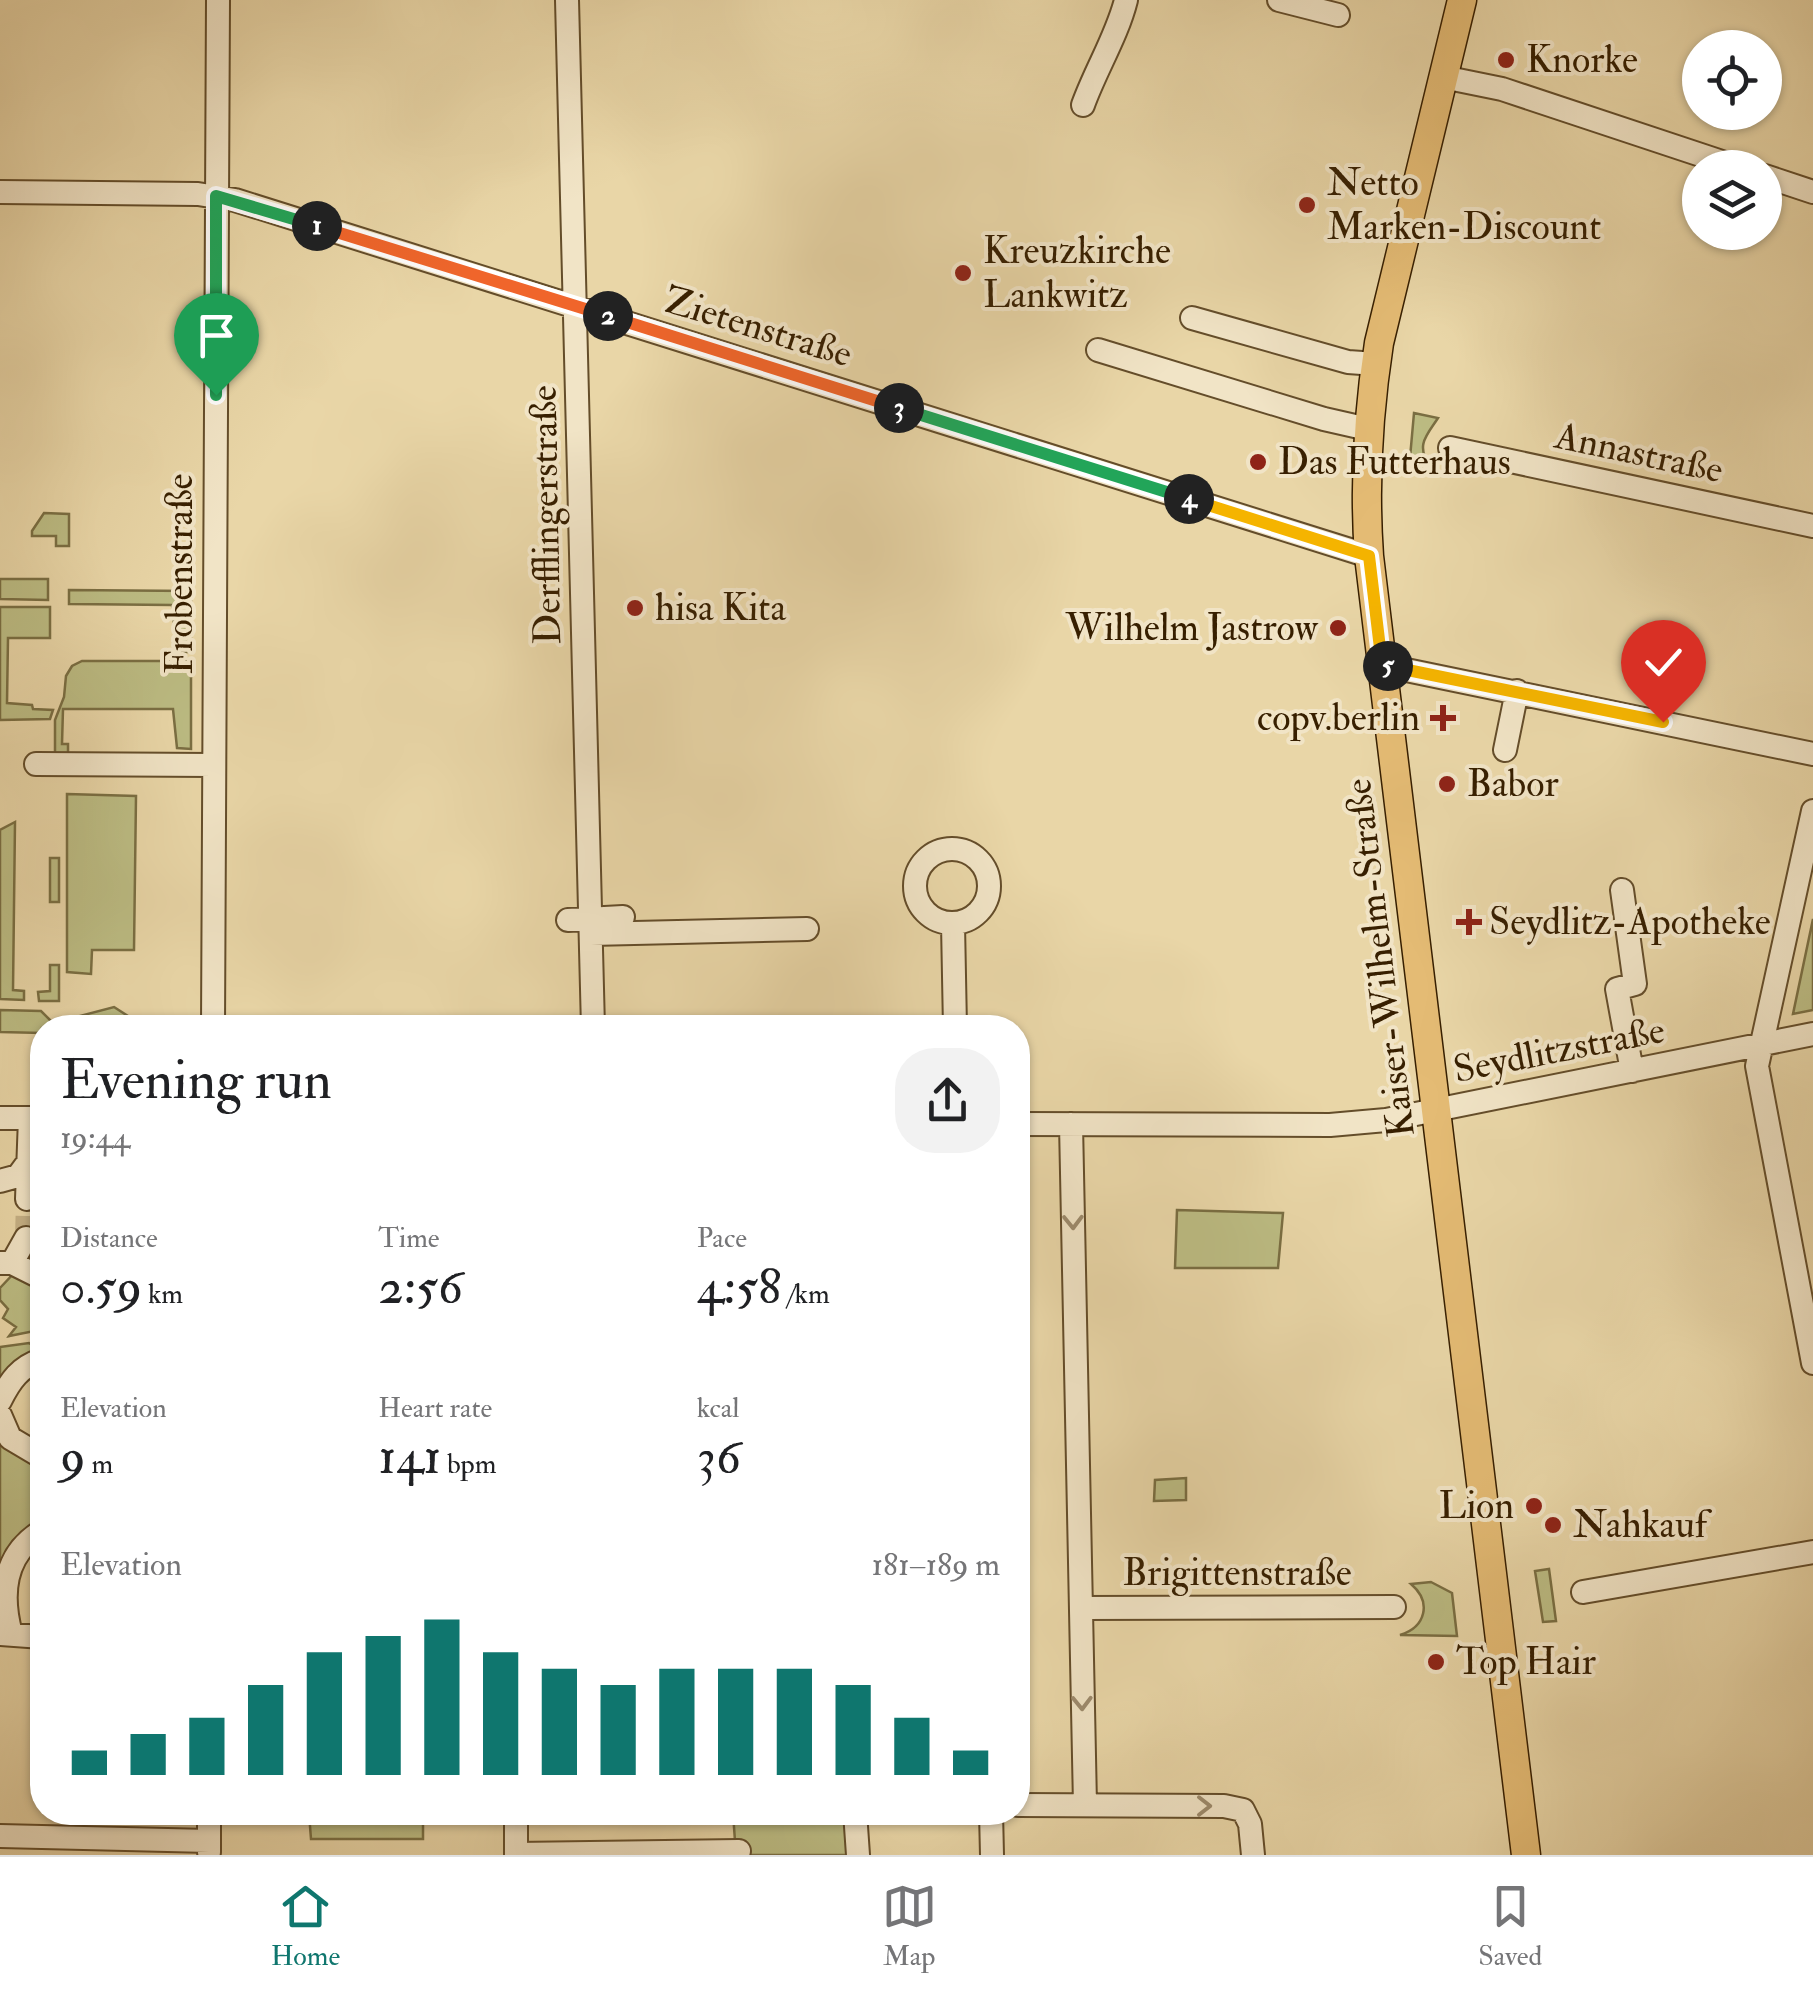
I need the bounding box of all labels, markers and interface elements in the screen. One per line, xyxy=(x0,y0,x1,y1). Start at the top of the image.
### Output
map controls xyxy=(1682,30,1782,250)
button: locate xyxy=(1682,30,1782,130)
place label: Knorke xyxy=(1526,36,1638,84)
marker: Knorke xyxy=(1495,49,1517,71)
button: layers xyxy=(1682,150,1782,250)
place label: Netto Marken-Discount xyxy=(1327,159,1601,251)
marker: Netto Marken-Discount xyxy=(1296,194,1318,216)
pin: 1 xyxy=(292,201,342,251)
text: 1 xyxy=(312,208,322,243)
place label: Kreuzkirche Lankwitz xyxy=(983,227,1171,319)
marker: Kreuzkirche Lankwitz xyxy=(952,262,974,284)
street label: Zietenstraße xyxy=(658,276,858,378)
pin: 2 xyxy=(583,291,633,341)
pin xyxy=(174,293,259,396)
text: 2 xyxy=(601,298,615,333)
icon: arrive xyxy=(189,308,244,363)
pin: 3 xyxy=(874,383,924,433)
street label: Derfflingerstraße xyxy=(520,385,572,645)
text: 3 xyxy=(894,390,904,425)
street label: Annastraße xyxy=(1550,412,1727,494)
place label: Das Futterhaus xyxy=(1278,438,1511,486)
marker: Das Futterhaus xyxy=(1247,451,1269,473)
street label: Frobenstraße xyxy=(156,473,204,674)
pin: 4 xyxy=(1164,474,1214,524)
text: 4 xyxy=(1181,481,1197,516)
place label: hisa Kita xyxy=(655,584,786,632)
marker: hisa Kita xyxy=(624,597,646,619)
place label: Wilhelm Jastrow xyxy=(1064,604,1319,652)
marker: Wilhelm Jastrow xyxy=(1327,617,1349,639)
pin xyxy=(1621,620,1706,723)
icon: check xyxy=(1636,635,1691,690)
pin: 5 xyxy=(1363,641,1413,691)
text: 5 xyxy=(1382,648,1394,683)
place label: copv.berlin xyxy=(1257,694,1420,742)
marker: copv.berlin xyxy=(1430,705,1456,731)
place label: Babor xyxy=(1467,760,1559,808)
marker: Babor xyxy=(1436,773,1458,795)
street label: Kaiser-Wilhelm-Straße xyxy=(1334,776,1426,1140)
place label: Seydlitz-Apotheke xyxy=(1489,898,1771,946)
marker: Seydlitz-Apotheke xyxy=(1458,911,1480,933)
street label: Seydlitzstraße xyxy=(1449,1006,1669,1094)
text: Evening run xyxy=(60,1046,332,1115)
button: share xyxy=(895,1048,1000,1153)
text: 19:44 xyxy=(60,1118,130,1158)
one-way arrow xyxy=(1062,1214,1083,1230)
text: Distance xyxy=(60,1221,158,1256)
text: Time xyxy=(378,1221,440,1256)
text: Pace xyxy=(697,1221,747,1256)
text: 0.59 xyxy=(60,1256,142,1319)
text: 2:56 xyxy=(378,1256,463,1319)
text: 4:58 xyxy=(697,1256,781,1319)
text: km xyxy=(142,1277,183,1312)
text: /km xyxy=(781,1277,830,1312)
text: Elevation xyxy=(60,1391,167,1426)
text: Heart rate xyxy=(378,1391,492,1426)
text: kcal xyxy=(697,1391,740,1426)
text: 9 xyxy=(60,1426,86,1489)
text: 141 xyxy=(378,1426,441,1489)
text: 36 xyxy=(697,1426,741,1489)
text: m xyxy=(86,1447,113,1482)
text: bpm xyxy=(441,1447,497,1482)
place label: Lion xyxy=(1439,1482,1514,1530)
marker: Lion xyxy=(1523,1495,1545,1517)
place label: Nahkauf xyxy=(1573,1501,1713,1549)
marker: Nahkauf xyxy=(1542,1514,1564,1536)
text: Elevation xyxy=(60,1545,182,1585)
text: 181–189 m xyxy=(872,1545,1000,1585)
street label: Brigittenstraße xyxy=(1122,1549,1352,1597)
place label: Top Hair xyxy=(1456,1638,1596,1686)
marker: Top Hair xyxy=(1425,1651,1447,1673)
one-way arrow xyxy=(1072,1696,1093,1712)
one-way arrow xyxy=(1198,1795,1213,1817)
tab: Home xyxy=(271,1879,340,1974)
tab: Map xyxy=(882,1879,937,1974)
tab: Saved xyxy=(1478,1879,1542,1974)

